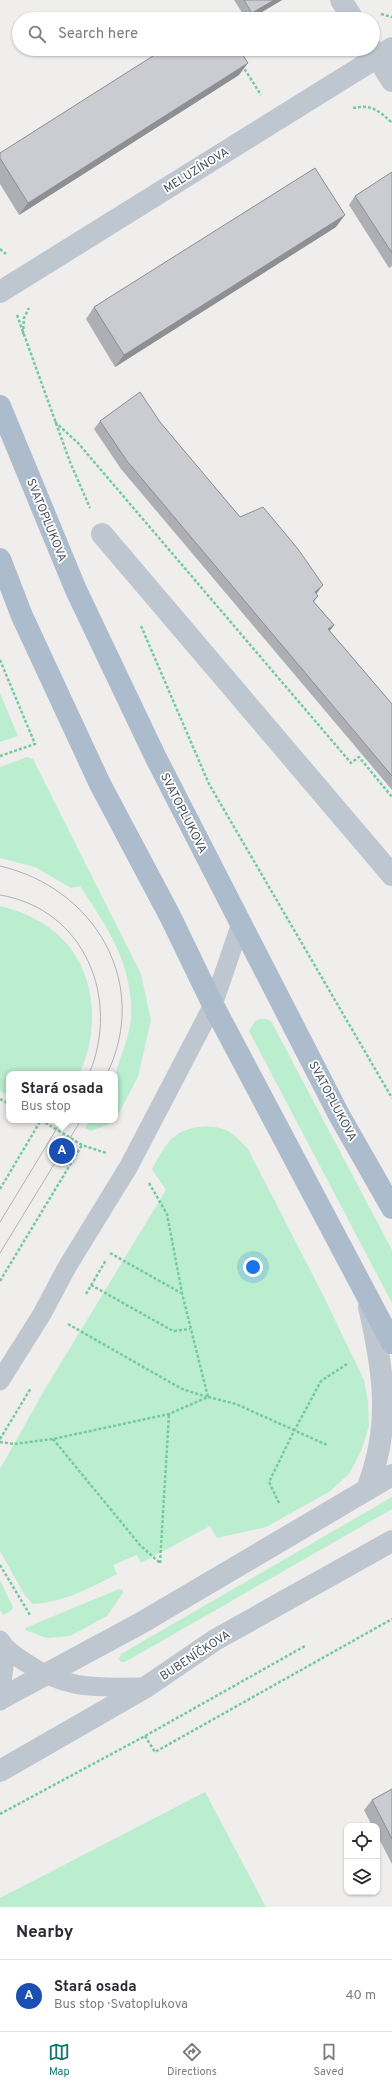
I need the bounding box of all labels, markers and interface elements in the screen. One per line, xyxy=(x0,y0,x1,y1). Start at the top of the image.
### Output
search box xyxy=(12,12,380,56)
icon: search xyxy=(26,23,48,45)
text: Search here xyxy=(58,25,138,44)
street label: MELUZÍNOVA xyxy=(161,144,232,197)
street label: SVATOPLUKOVA xyxy=(22,476,70,564)
street label: SVATOPLUKOVA xyxy=(156,770,210,856)
street label: SVATOPLUKOVA xyxy=(304,1059,360,1144)
popup xyxy=(6,1071,118,1123)
text: Stará osada xyxy=(21,1080,103,1099)
text: Bus stop xyxy=(21,1099,71,1115)
pin: A xyxy=(49,1136,75,1166)
your location xyxy=(243,1257,263,1277)
street label: BUBENÍČKOVA xyxy=(157,1627,234,1685)
map controls xyxy=(344,1823,380,1895)
button: locate xyxy=(344,1823,380,1859)
button: layers xyxy=(344,1859,380,1895)
text: Nearby xyxy=(16,1922,73,1944)
text: Stará osada xyxy=(54,1978,137,1997)
text: A xyxy=(24,1988,34,2004)
text: 40 m xyxy=(346,1988,376,2004)
text: Bus stop · Svatoplukova xyxy=(54,1997,188,2013)
tab: Map xyxy=(48,2041,70,2079)
tab: Directions xyxy=(167,2041,217,2079)
tab: Saved xyxy=(313,2041,344,2079)

